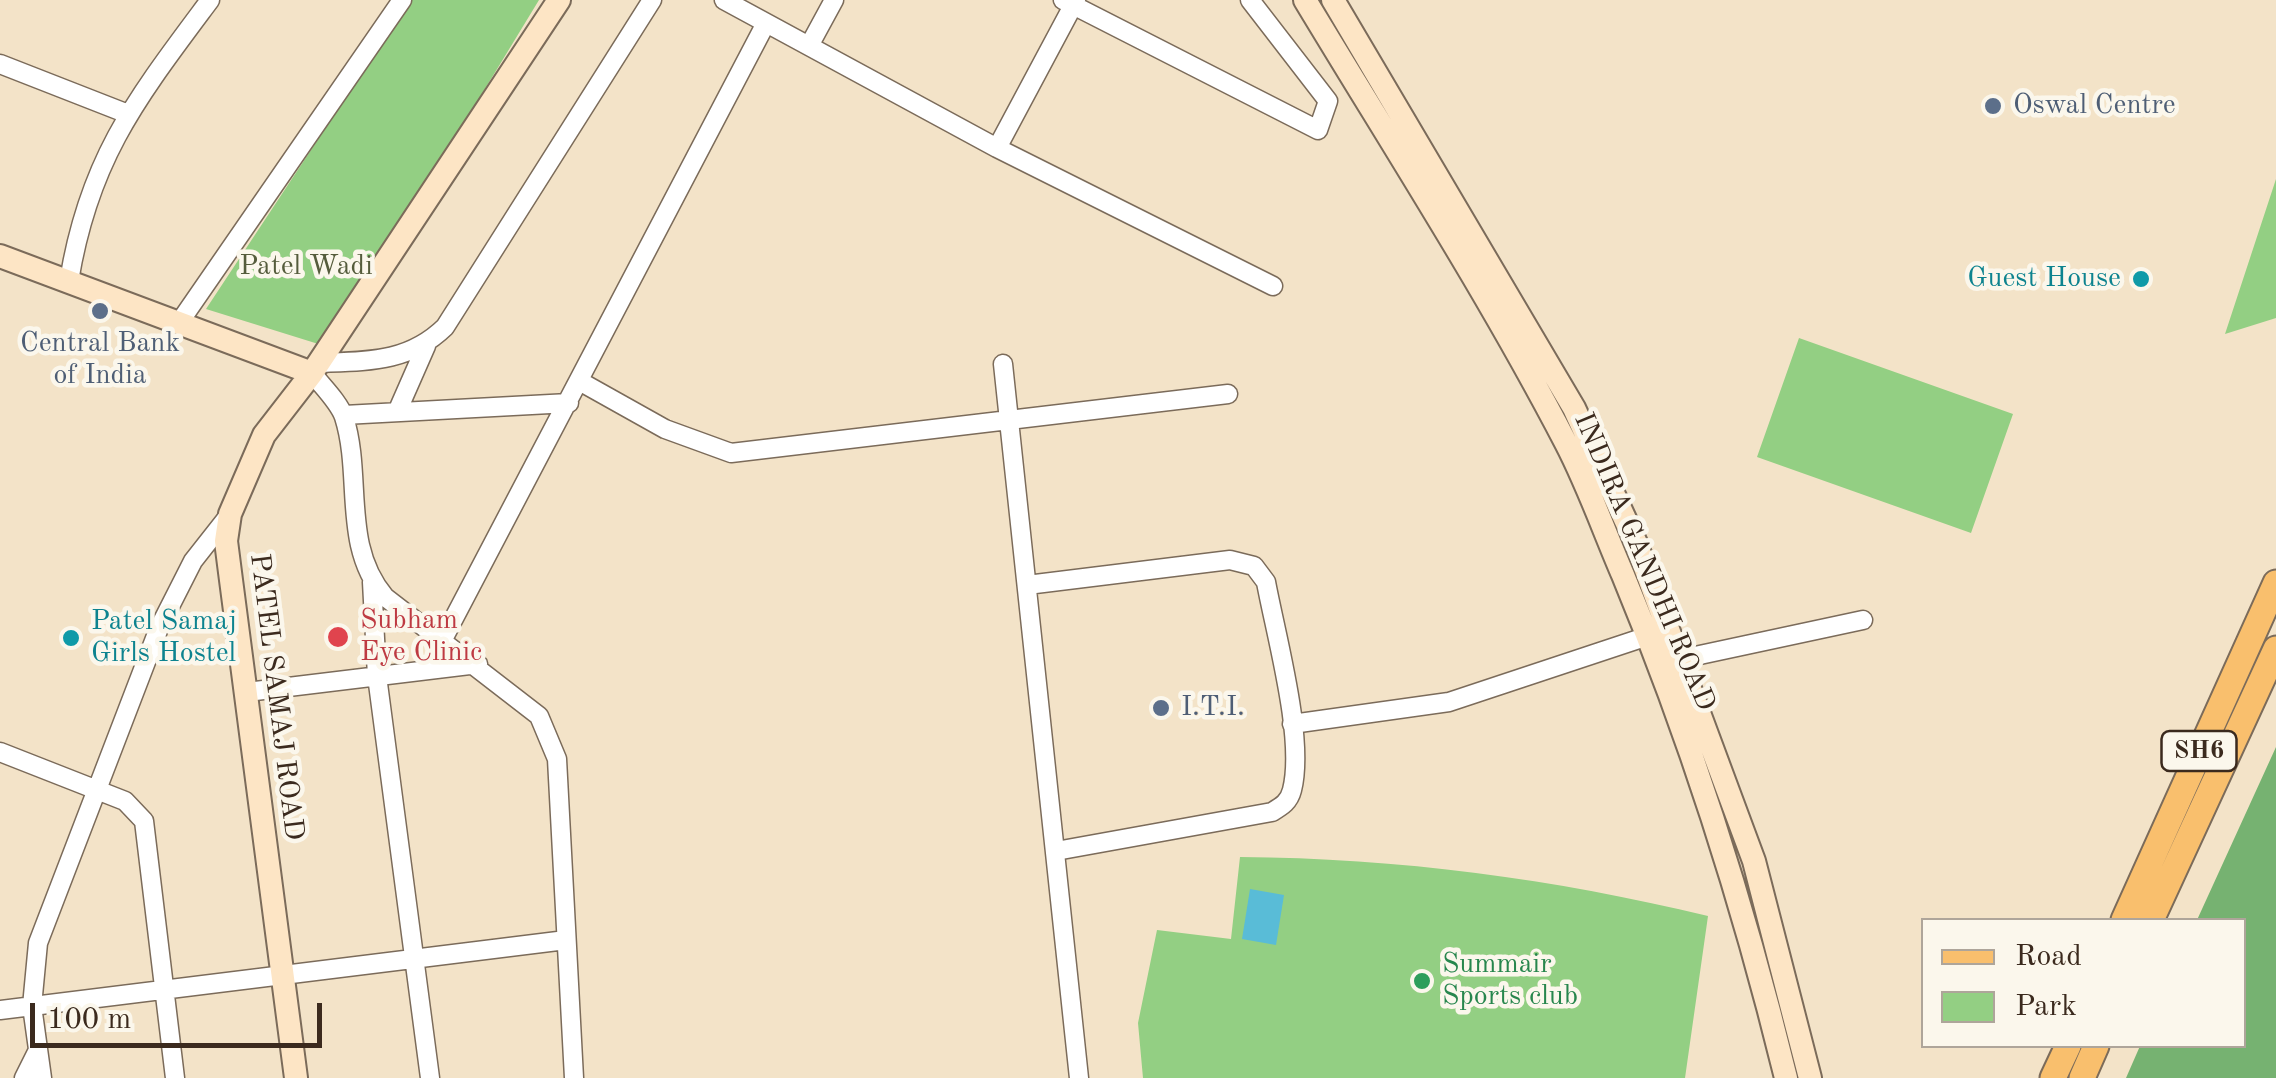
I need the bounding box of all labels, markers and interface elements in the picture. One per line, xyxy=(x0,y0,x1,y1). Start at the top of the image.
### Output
place label: Oswal Centre xyxy=(2013,89,2176,123)
marker: Oswal Centre xyxy=(1982,95,2004,117)
park label: Patel Wadi xyxy=(239,250,373,284)
place label: Guest House xyxy=(1967,262,2121,296)
marker: Guest House xyxy=(2130,268,2152,290)
marker: Central Bank of India xyxy=(89,300,111,322)
place label: Central Bank of India xyxy=(20,327,180,393)
street label: INDIRA GANDHI ROAD xyxy=(1566,408,1722,716)
street label: PATEL SAMAJ ROAD xyxy=(242,552,310,842)
place label: Subham Eye Clinic xyxy=(360,604,482,670)
place label: Patel Samaj Girls Hostel xyxy=(91,605,237,671)
marker: Subham Eye Clinic xyxy=(325,624,351,650)
marker: Patel Samaj Girls Hostel xyxy=(60,627,82,649)
place label: I.T.I. xyxy=(1181,691,1245,725)
marker: I.T.I. xyxy=(1150,697,1172,719)
road number: SH6 xyxy=(2162,731,2236,771)
legend xyxy=(1921,918,2246,1048)
text: Road xyxy=(2015,942,2082,972)
place label: Summair Sports club xyxy=(1442,948,1578,1014)
marker: Summair Sports club xyxy=(1411,970,1433,992)
scale bar xyxy=(35,983,328,1045)
text: Park xyxy=(2015,992,2077,1022)
text: 100 m xyxy=(47,1005,131,1035)

